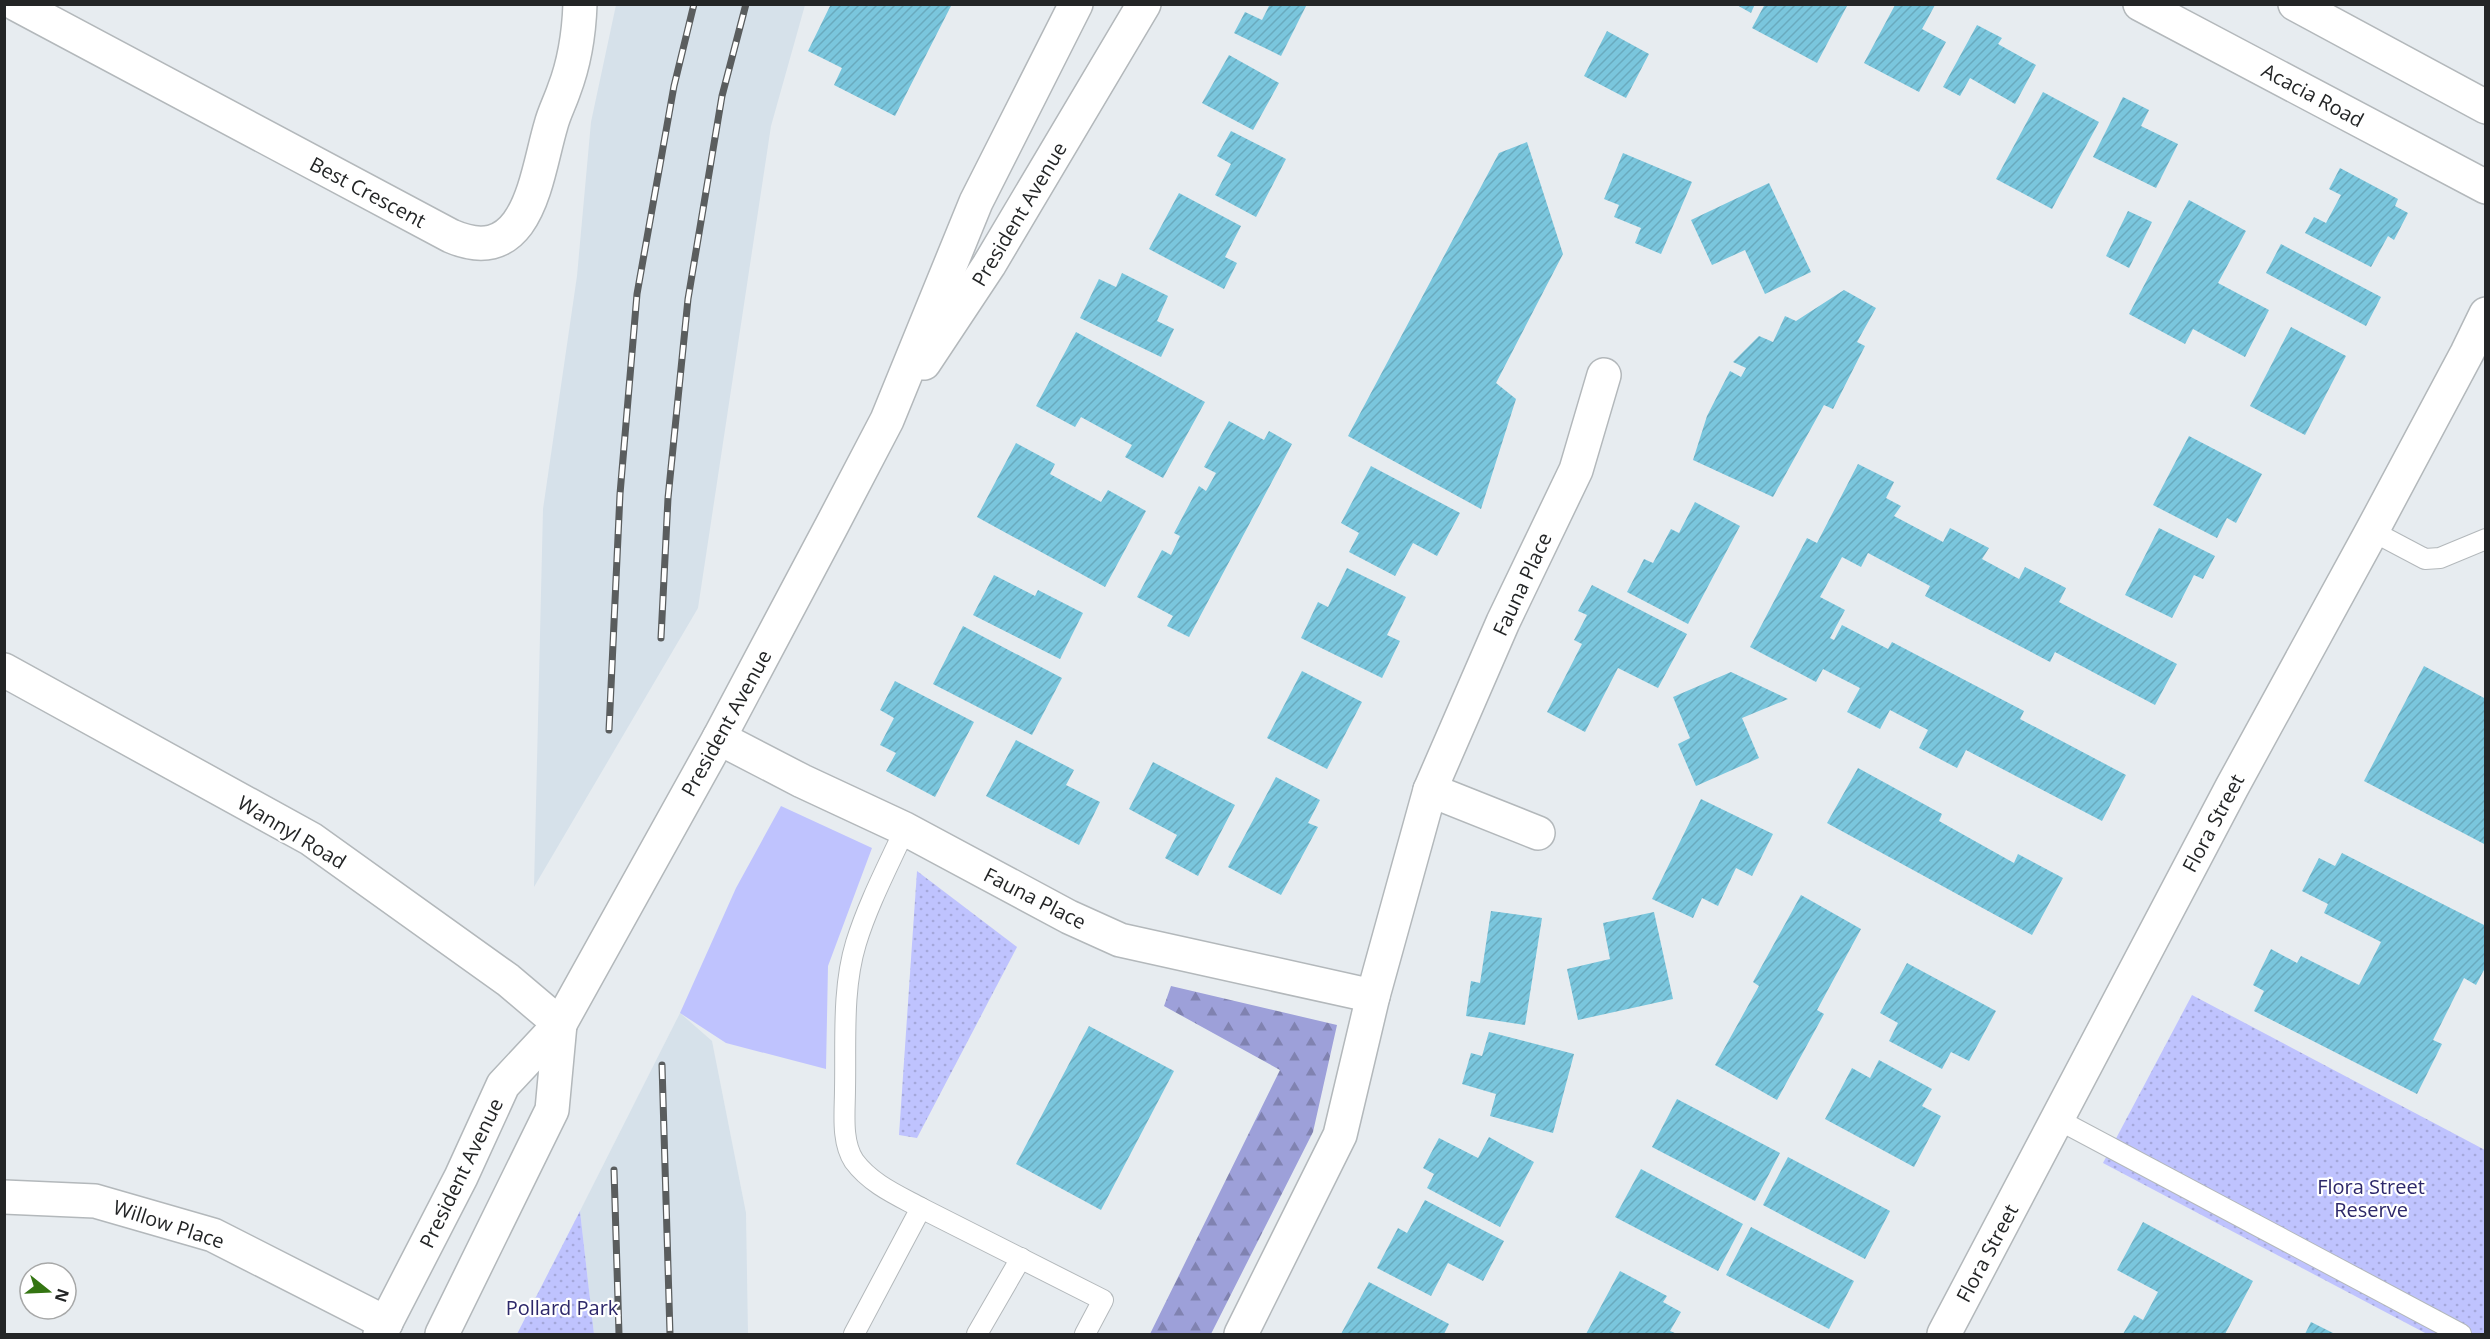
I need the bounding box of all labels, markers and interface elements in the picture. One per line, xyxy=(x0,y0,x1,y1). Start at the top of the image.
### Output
street label: Acacia Road xyxy=(2257,57,2369,133)
street label: President Avenue xyxy=(965,137,1073,291)
street label: Best Crescent xyxy=(305,150,431,234)
street label: Fauna Place xyxy=(1486,528,1558,640)
street label: President Avenue xyxy=(675,645,777,801)
street label: Flora Street xyxy=(2176,769,2250,877)
street label: Wannyl Road xyxy=(233,789,351,875)
street label: Fauna Place xyxy=(979,861,1091,935)
street label: President Avenue xyxy=(413,1094,509,1252)
park label: Flora Street Reserve xyxy=(2317,1173,2425,1223)
street label: Willow Place xyxy=(110,1193,228,1255)
street label: Flora Street xyxy=(1950,1199,2024,1307)
north arrow xyxy=(18,1261,78,1321)
text: N xyxy=(50,1286,75,1305)
park label: Pollard Park xyxy=(506,1294,619,1321)

